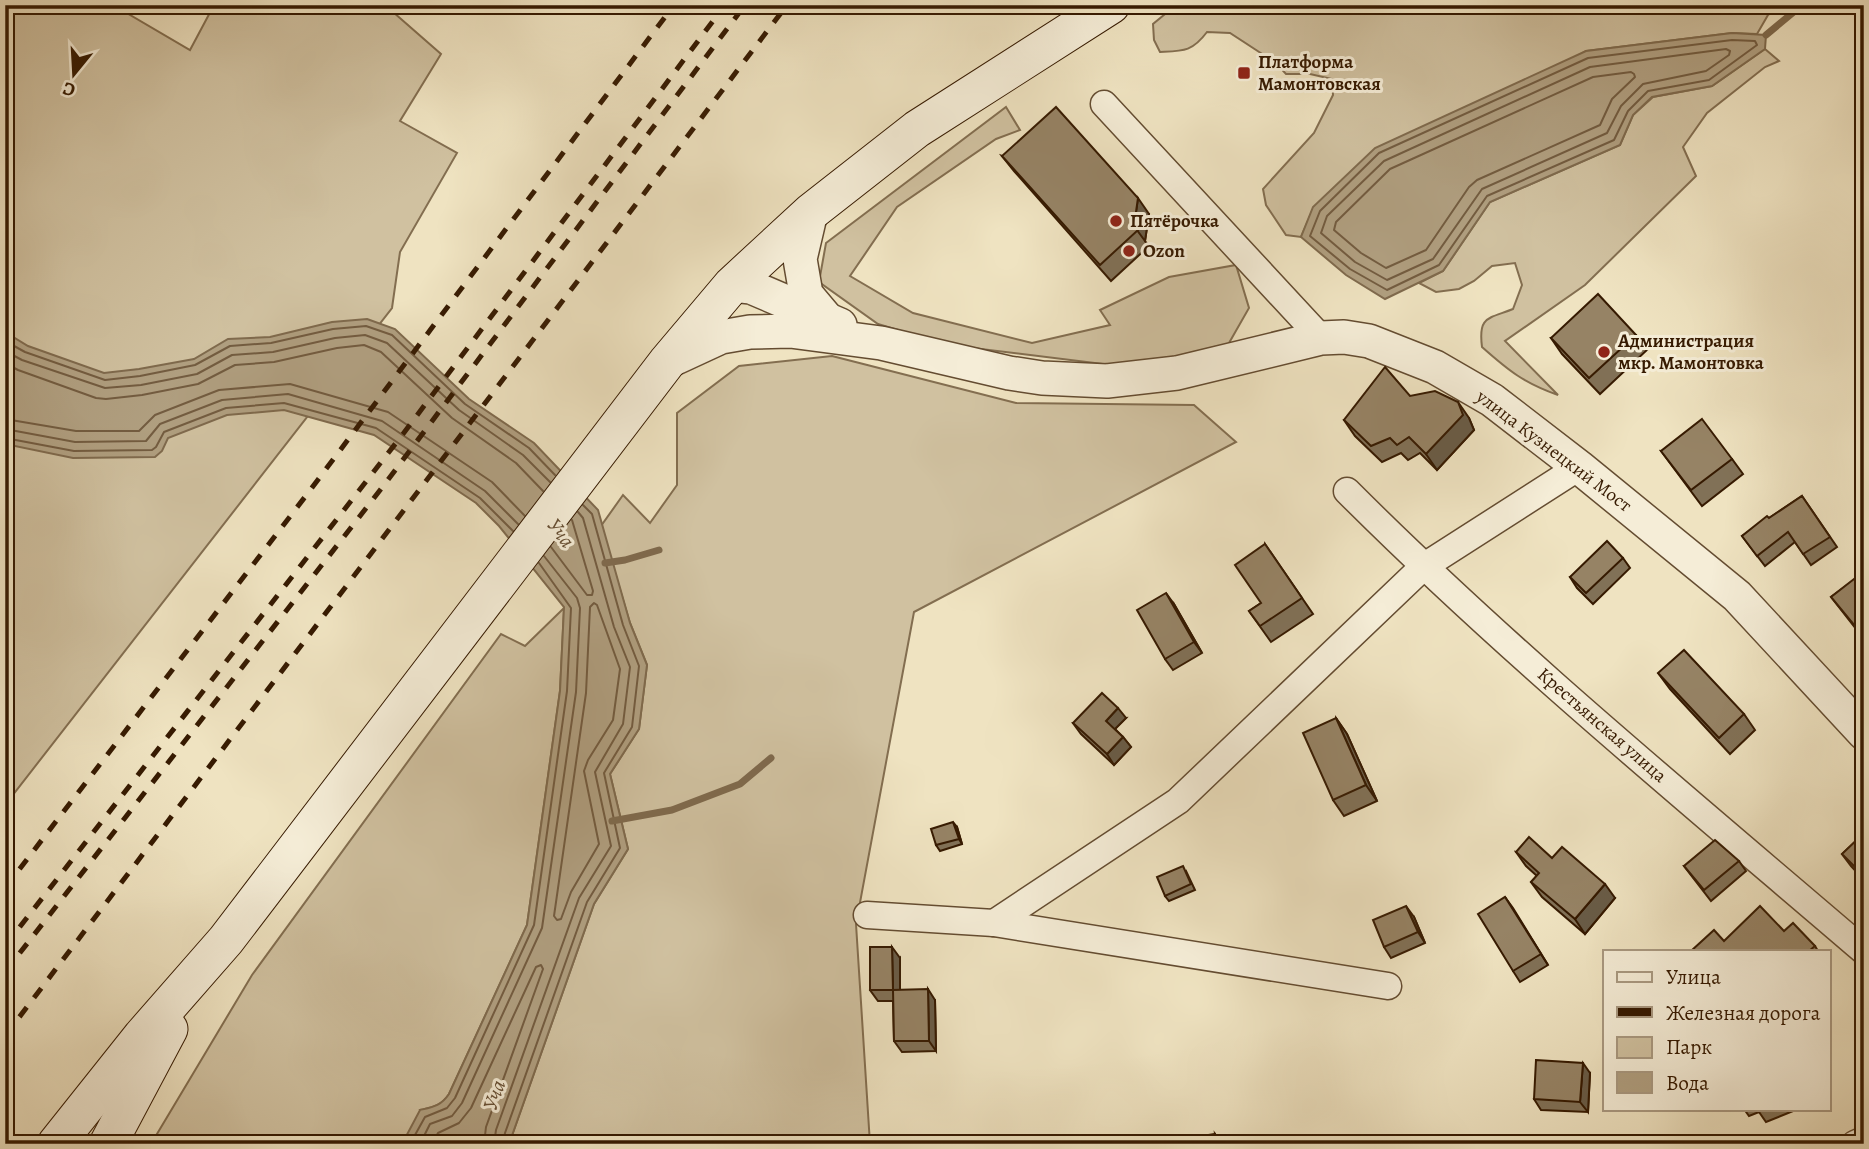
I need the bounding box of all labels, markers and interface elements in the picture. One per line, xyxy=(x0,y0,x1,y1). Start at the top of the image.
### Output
north arrow xyxy=(38,38,108,108)
place label: Платформа Мамонтовская xyxy=(1258,49,1381,97)
marker: Платформа Мамонтовская xyxy=(1236,65,1252,81)
text: С xyxy=(59,75,79,103)
place label: Пятёрочка xyxy=(1130,208,1220,234)
marker: Пятёрочка xyxy=(1108,213,1124,229)
place label: Ozon xyxy=(1143,238,1185,264)
marker: Ozon xyxy=(1121,243,1137,259)
place label: Администрация мкр. Мамонтовка xyxy=(1617,328,1765,376)
marker: Администрация мкр. Мамонтовка xyxy=(1596,344,1612,360)
street label: улица Кузнецкий Мост xyxy=(1470,383,1638,519)
water label: Уча xyxy=(541,512,581,554)
street label: Крестьянская улица xyxy=(1532,662,1672,789)
legend xyxy=(1603,950,1830,1110)
text: Улица xyxy=(1666,963,1721,991)
text: Железная дорога xyxy=(1666,999,1821,1027)
text: Парк xyxy=(1666,1033,1712,1061)
text: Вода xyxy=(1666,1069,1709,1097)
water label: Уча xyxy=(476,1076,512,1114)

